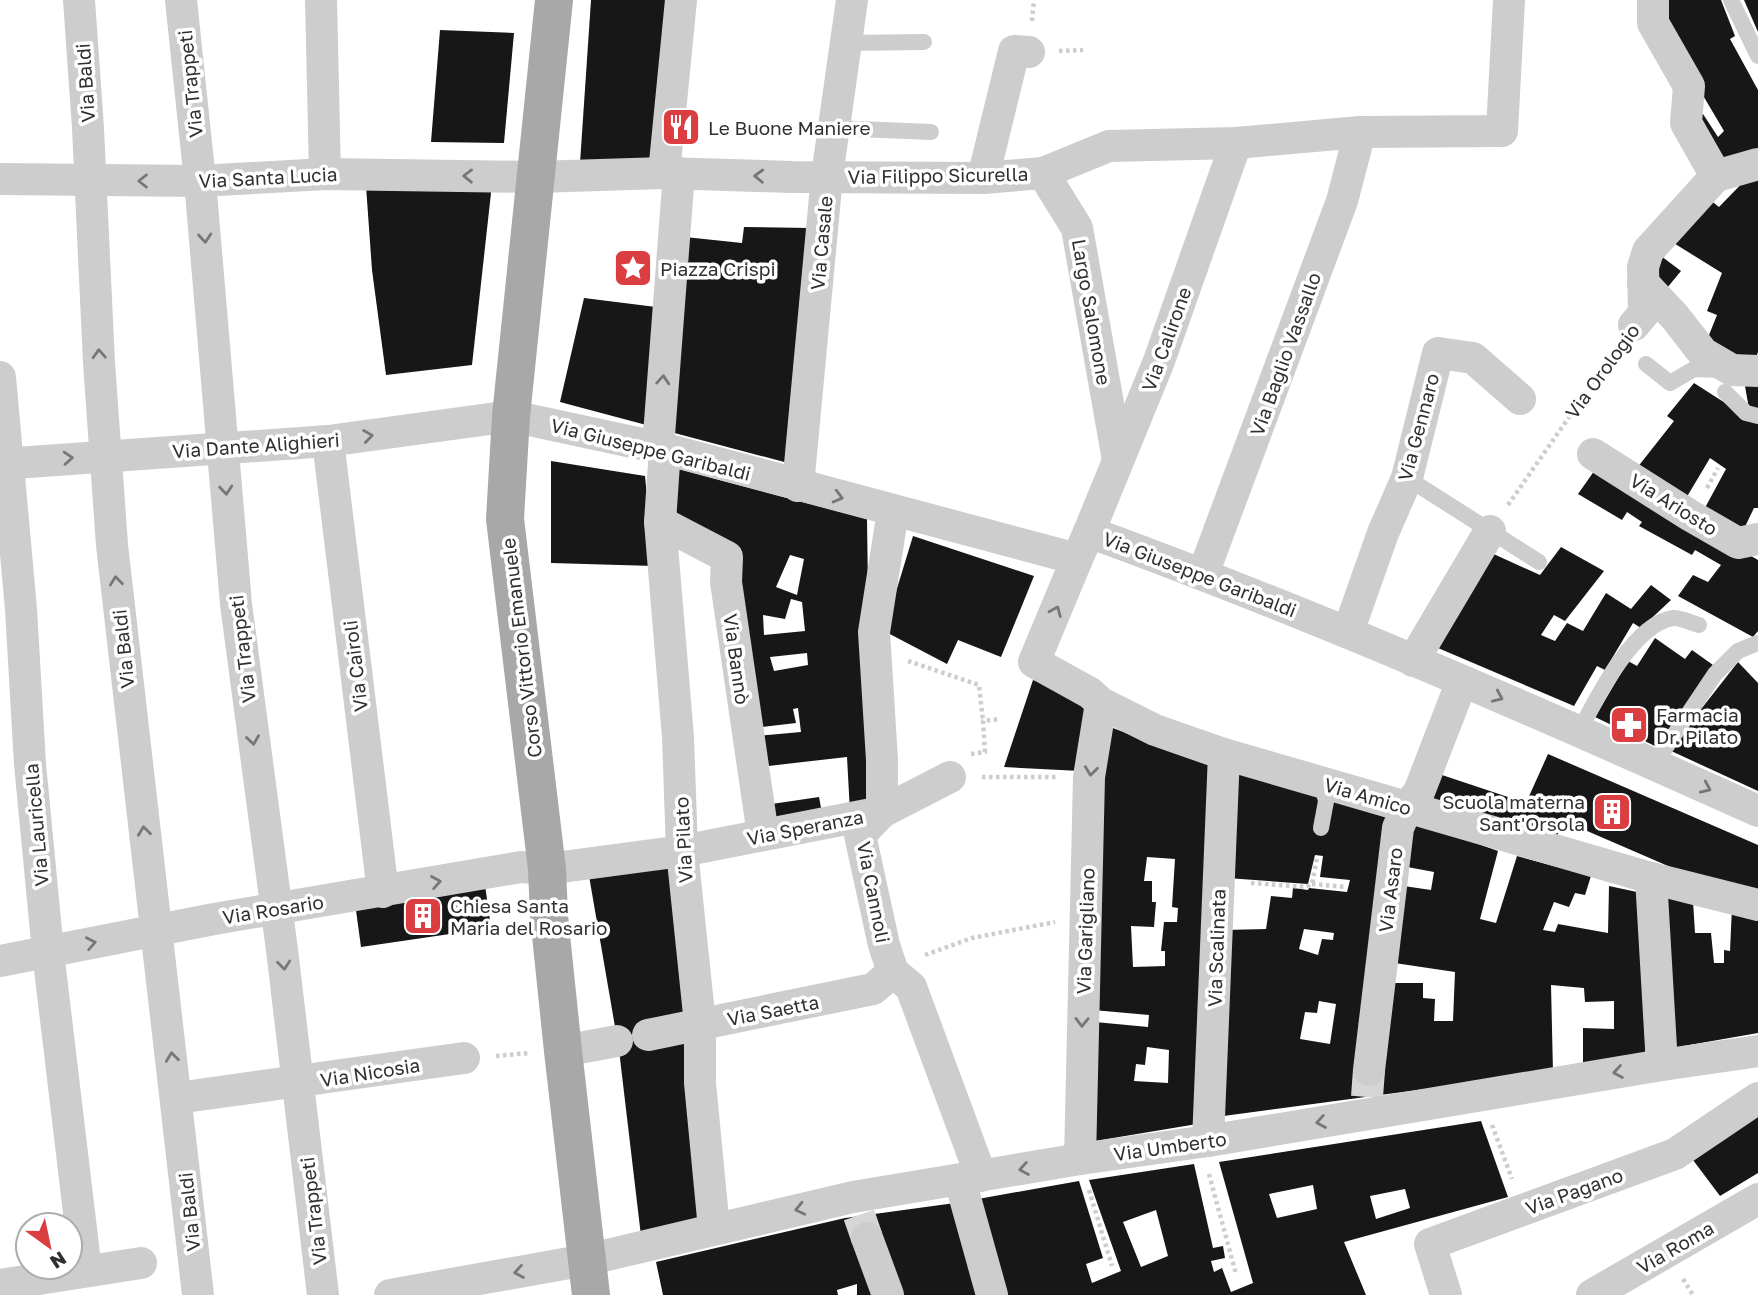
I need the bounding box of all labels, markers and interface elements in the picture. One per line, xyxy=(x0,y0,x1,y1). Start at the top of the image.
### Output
street label: Via Trappeti xyxy=(173,29,207,139)
street label: Via Baldi xyxy=(71,43,99,123)
restaurant icon: Le Buone Maniere xyxy=(660,106,702,148)
place label: Le Buone Maniere xyxy=(708,116,871,139)
street label: Via Santa Lucia xyxy=(198,162,338,192)
street label: Via Filippo Sicurella xyxy=(847,162,1029,188)
one-way arrow xyxy=(462,168,473,184)
one-way arrow xyxy=(753,168,764,184)
one-way arrow xyxy=(137,173,147,189)
street label: Via Casale xyxy=(805,195,837,291)
one-way arrow xyxy=(197,233,212,244)
street label: Largo Salomone xyxy=(1068,237,1116,387)
place icon: Piazza Crispi xyxy=(612,247,654,289)
place label: Piazza Crispi xyxy=(660,257,776,280)
street label: Via Baglio Vassallo xyxy=(1245,269,1325,439)
street label: Via Calirone xyxy=(1136,284,1196,394)
street label: Via Orologio xyxy=(1560,319,1644,423)
one-way arrow xyxy=(91,348,106,359)
street label: Via Gennaro xyxy=(1393,371,1443,483)
one-way arrow xyxy=(655,374,670,385)
street label: Via Giuseppe Garibaldi xyxy=(549,413,753,485)
street label: Via Dante Alighieri xyxy=(172,428,340,462)
one-way arrow xyxy=(362,428,374,443)
one-way arrow xyxy=(63,451,74,466)
street label: Via Ariosto xyxy=(1626,468,1722,540)
one-way arrow xyxy=(218,484,233,495)
one-way arrow xyxy=(832,488,844,503)
street label: Via Giuseppe Garibaldi xyxy=(1100,526,1300,622)
street label: Corso Vittorio Emanuele xyxy=(496,537,546,759)
one-way arrow xyxy=(108,575,123,586)
street label: Via Trappeti xyxy=(224,594,260,704)
one-way arrow xyxy=(1047,606,1061,618)
street label: Via Baldi xyxy=(107,608,139,690)
street label: Via Bannò xyxy=(719,612,755,706)
street label: Via Cairoli xyxy=(338,619,372,713)
one-way arrow xyxy=(1491,689,1503,703)
place label: Farmacia Dr. Pilato xyxy=(1656,703,1739,748)
pharmacy icon: Farmacia Dr. Pilato xyxy=(1608,704,1650,746)
one-way arrow xyxy=(246,734,261,746)
street label: Via Lauricella xyxy=(19,763,53,887)
one-way arrow xyxy=(1083,765,1098,776)
street label: Via Amico xyxy=(1322,773,1414,819)
one-way arrow xyxy=(1699,780,1712,794)
place label: Scuola materna Sant'Orsola xyxy=(1442,790,1585,835)
building icon: Scuola materna Sant'Orsola xyxy=(1591,791,1633,833)
street label: Via Pilato xyxy=(669,796,697,884)
street label: Via Speranza xyxy=(745,804,865,850)
one-way arrow xyxy=(137,825,152,837)
street label: Via Cannoli xyxy=(853,839,895,945)
street label: Via Asaro xyxy=(1373,846,1407,934)
street label: Via Garigliano xyxy=(1071,867,1099,995)
one-way arrow xyxy=(430,875,442,890)
street label: Via Scalinata xyxy=(1202,888,1230,1008)
street label: Via Rosario xyxy=(221,890,325,928)
place label: Chiesa Santa Maria del Rosario xyxy=(450,894,607,939)
building icon: Chiesa Santa Maria del Rosario xyxy=(402,895,444,937)
one-way arrow xyxy=(85,937,97,952)
one-way arrow xyxy=(276,960,291,971)
street label: Via Saetta xyxy=(725,990,821,1030)
one-way arrow xyxy=(1075,1017,1090,1028)
one-way arrow xyxy=(165,1051,180,1063)
street label: Via Nicosia xyxy=(319,1053,421,1091)
one-way arrow xyxy=(1612,1064,1624,1079)
one-way arrow xyxy=(1315,1114,1327,1129)
street label: Via Umberto xyxy=(1112,1127,1228,1165)
street label: Via Trappeti xyxy=(295,1156,331,1266)
one-way arrow xyxy=(1018,1161,1030,1176)
street label: Via Pagano xyxy=(1522,1163,1626,1219)
street label: Via Baldi xyxy=(173,1171,205,1253)
one-way arrow xyxy=(794,1201,806,1215)
north arrow xyxy=(14,1211,84,1281)
street label: Via Roma xyxy=(1632,1216,1718,1278)
text: N xyxy=(46,1247,71,1274)
one-way arrow xyxy=(513,1264,525,1279)

